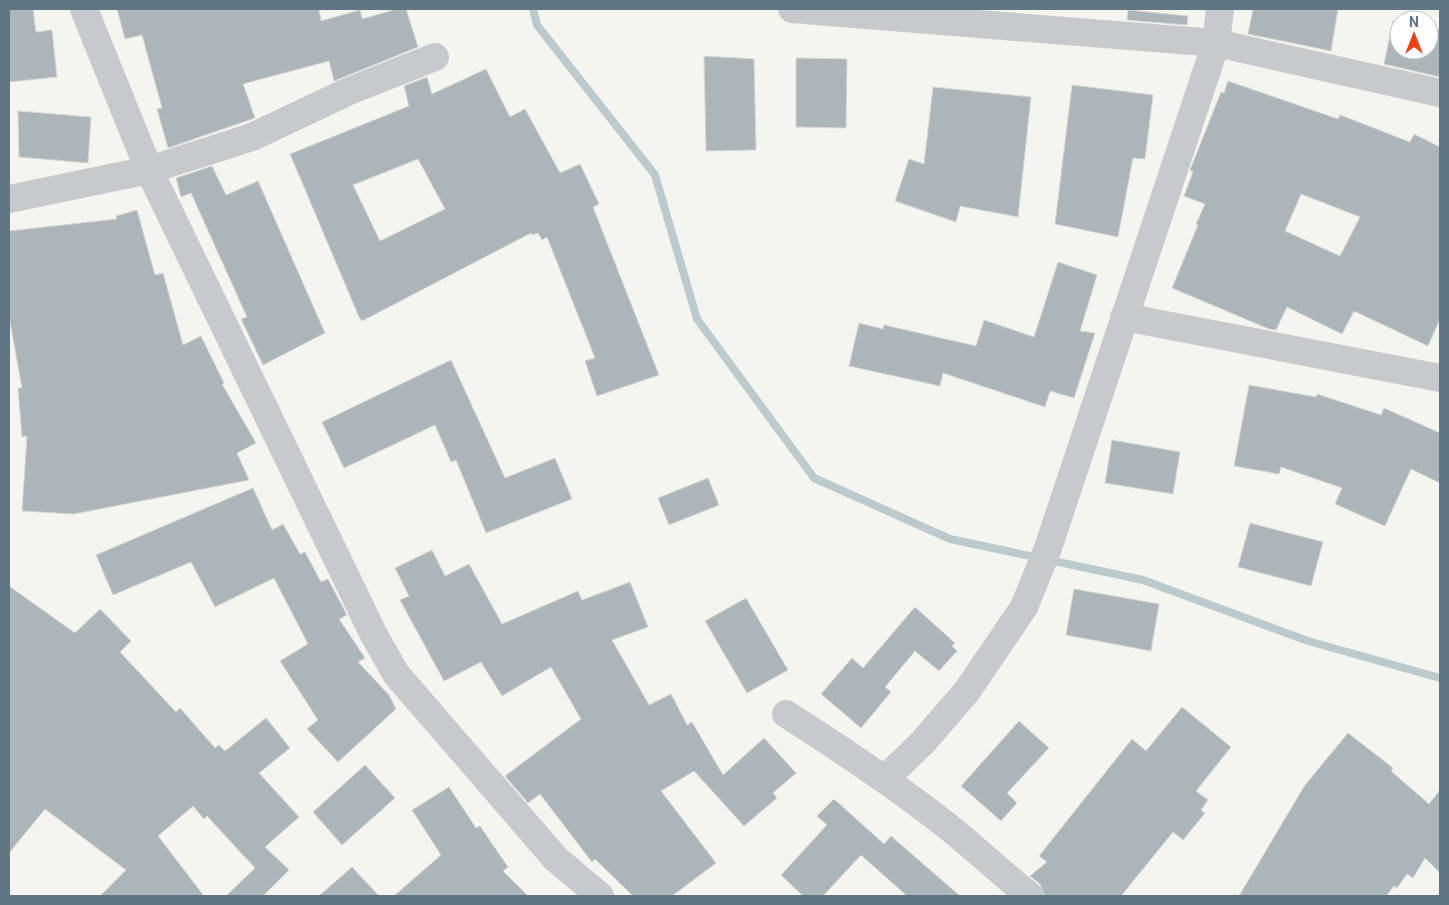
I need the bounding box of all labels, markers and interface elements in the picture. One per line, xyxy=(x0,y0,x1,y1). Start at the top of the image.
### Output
north arrow xyxy=(1389,10,1439,60)
text: N xyxy=(1409,14,1419,30)

